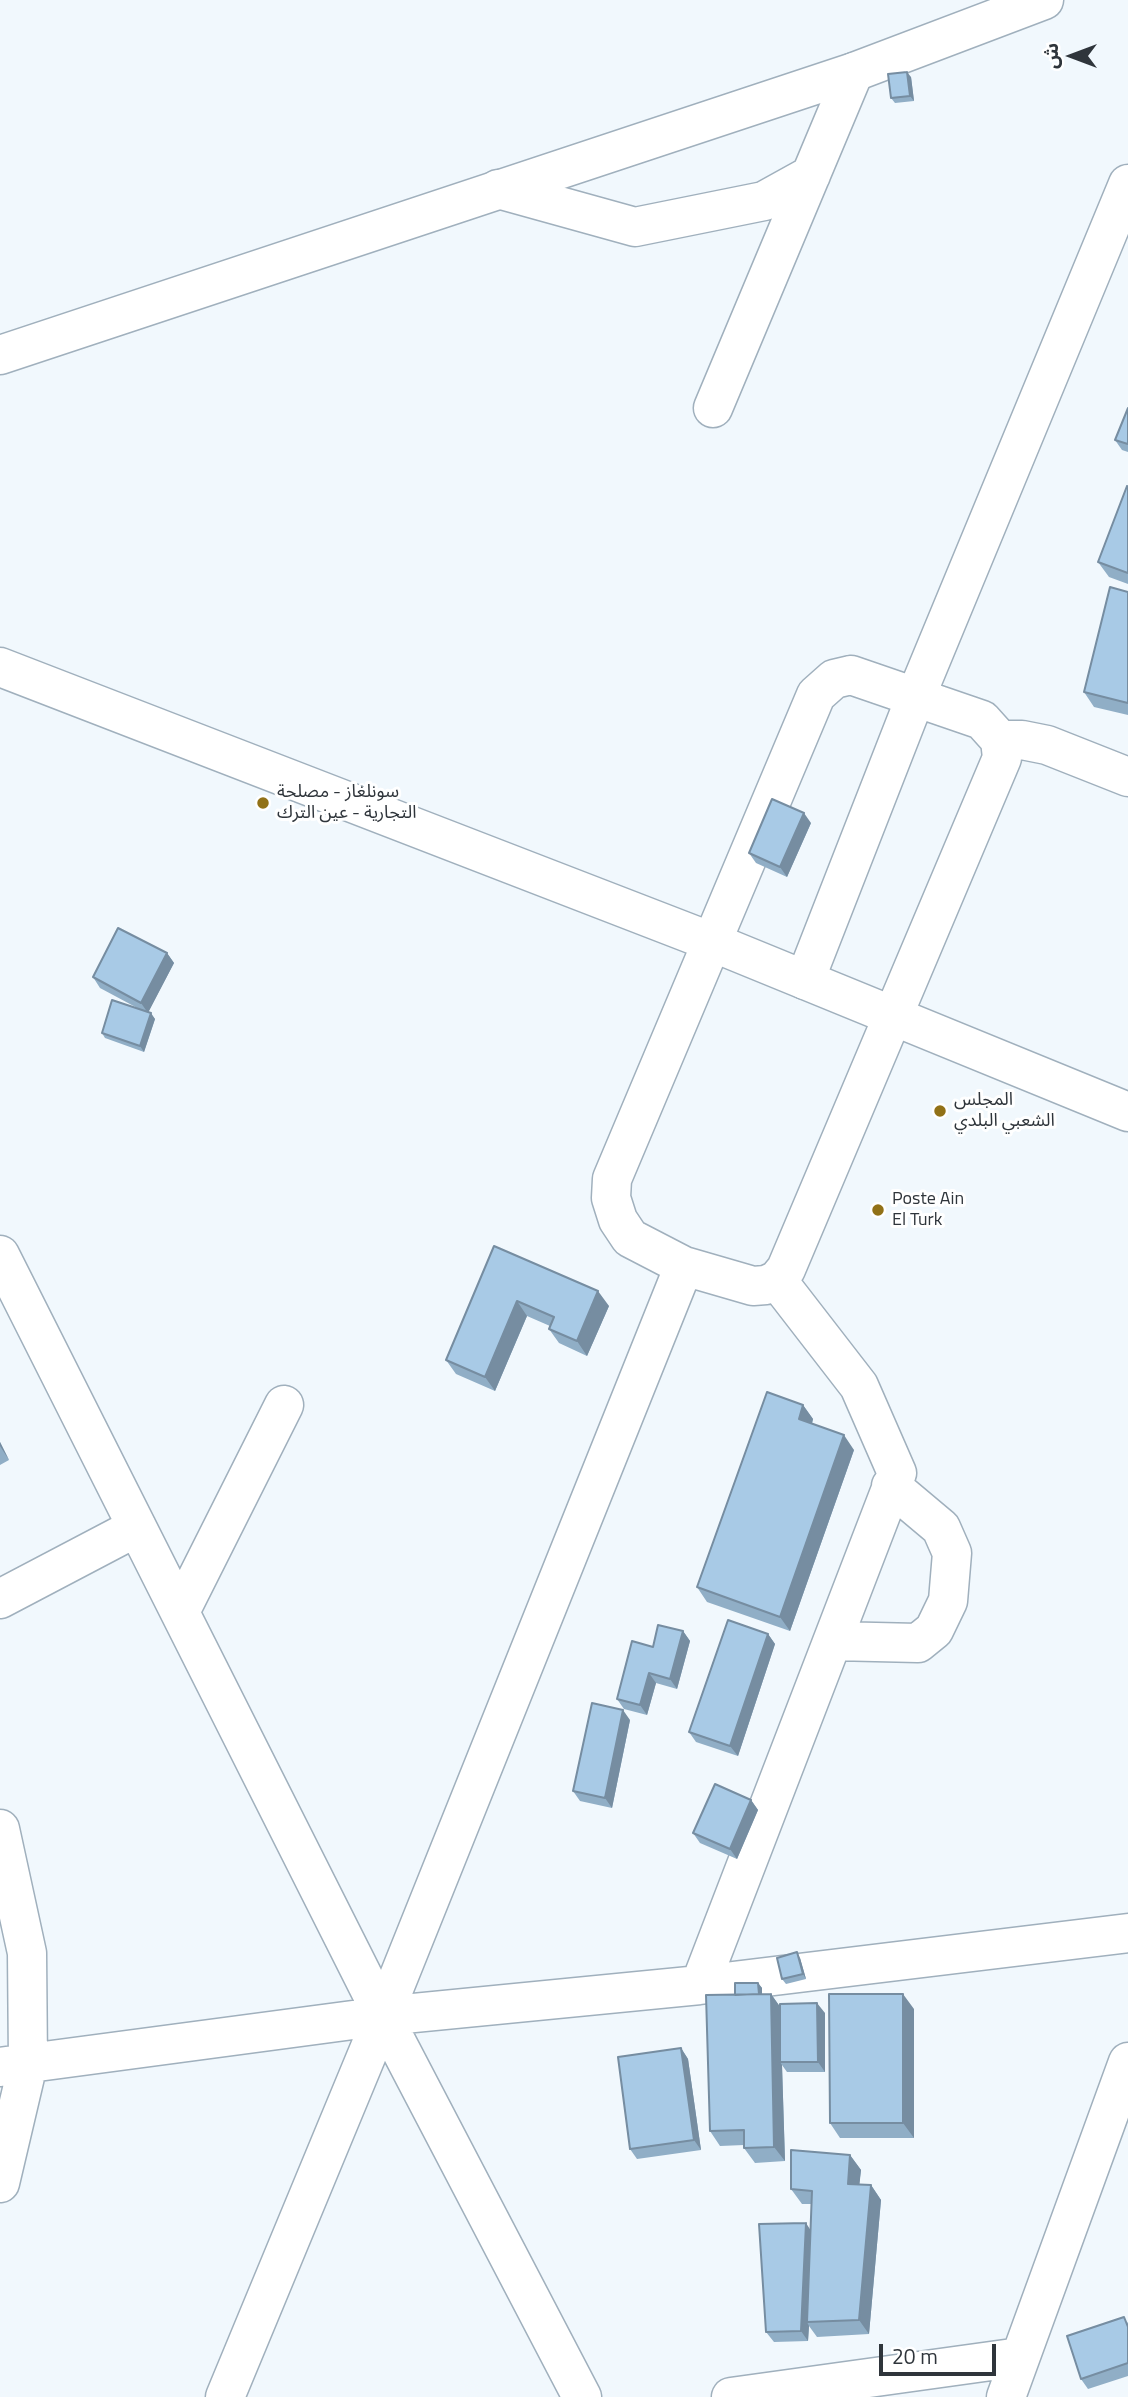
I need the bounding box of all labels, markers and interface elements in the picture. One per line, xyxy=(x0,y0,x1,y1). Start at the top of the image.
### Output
north arrow xyxy=(1037,21,1107,91)
text: ش xyxy=(1036,43,1065,69)
place label: سونلغاز - مصلحة التجارية - عين الترك xyxy=(277,782,416,824)
marker: سونلغاز - مصلحة التجارية - عين الترك xyxy=(255,795,271,811)
place label: المجلس الشعبي البلدي xyxy=(954,1090,1055,1132)
marker: المجلس الشعبي البلدي xyxy=(932,1103,948,1119)
place label: Poste Ain El Turk xyxy=(892,1189,964,1232)
marker: Poste Ain El Turk xyxy=(870,1202,886,1218)
scale bar xyxy=(883,2330,1000,2374)
text: 20 m xyxy=(892,2340,938,2372)

